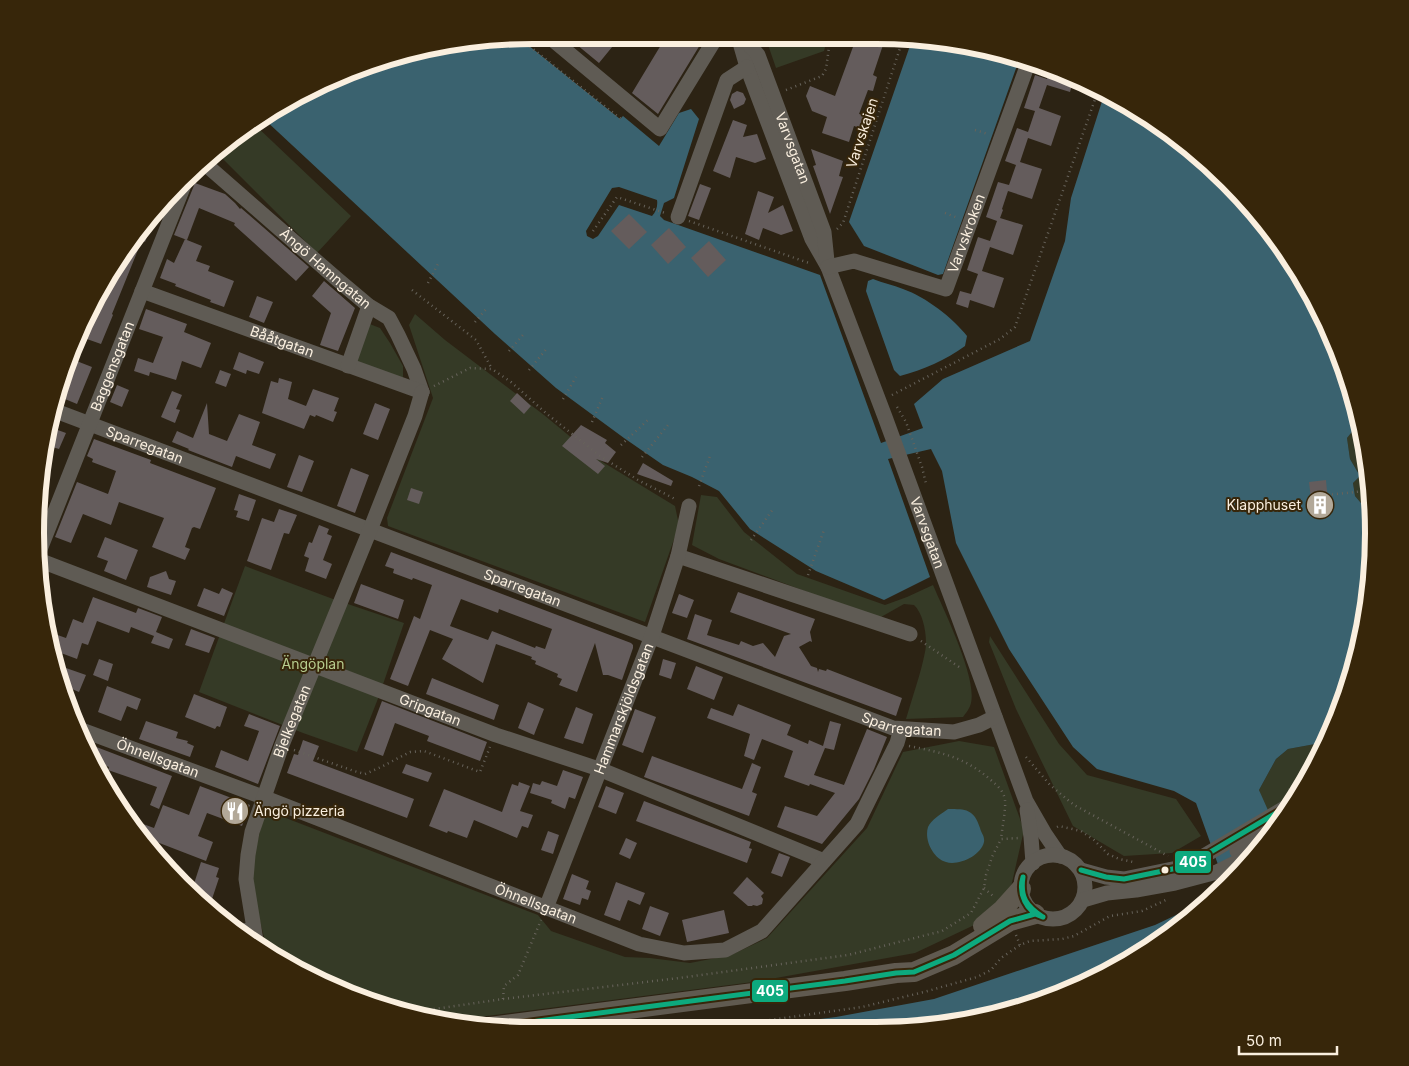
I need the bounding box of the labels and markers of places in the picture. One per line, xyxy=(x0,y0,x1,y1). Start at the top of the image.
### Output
building icon: Klapphuset xyxy=(1305,490,1335,520)
place label: Klapphuset xyxy=(1227,496,1301,513)
restaurant icon: Ängö pizzeria xyxy=(220,796,250,826)
place label: Ängö pizzeria xyxy=(254,802,345,819)
unlabelled marker xyxy=(1160,865,1170,875)

